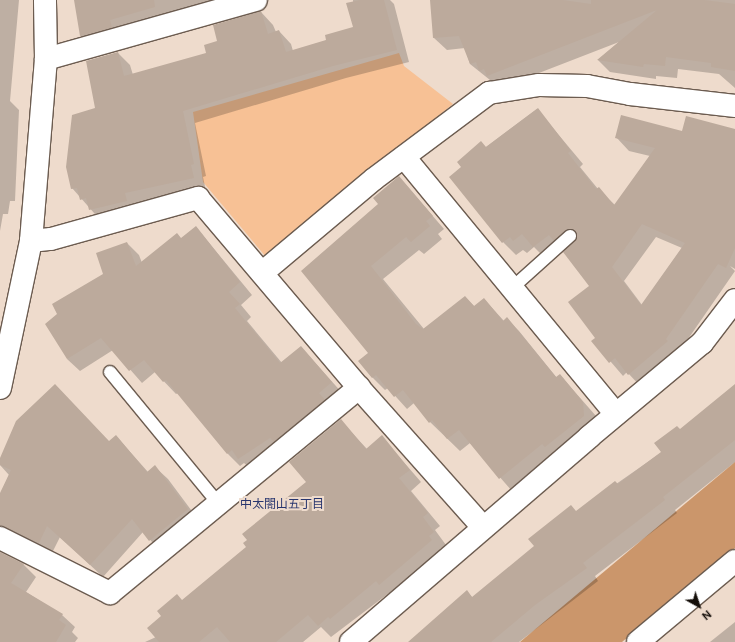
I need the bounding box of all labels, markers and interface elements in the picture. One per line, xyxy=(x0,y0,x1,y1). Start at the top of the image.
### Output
district label: 中太閤山五丁目 xyxy=(240,498,324,512)
north arrow xyxy=(679,586,719,626)
text: N xyxy=(699,607,714,623)

